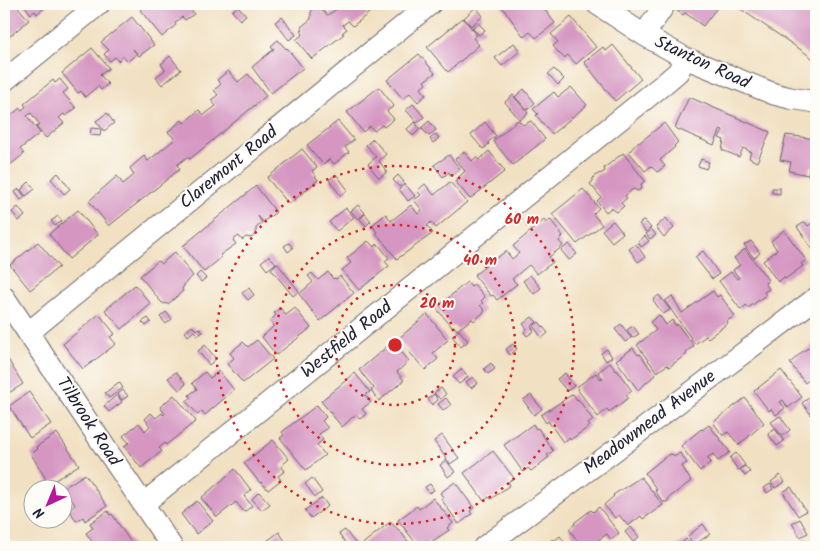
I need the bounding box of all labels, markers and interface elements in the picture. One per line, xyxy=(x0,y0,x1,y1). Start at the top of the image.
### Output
street label: Stanton Road xyxy=(649,28,756,98)
street label: Claremont Road xyxy=(173,118,286,217)
text: 60 m xyxy=(505,208,539,232)
text: 40 m xyxy=(463,249,497,273)
text: 20 m xyxy=(420,292,454,316)
street label: Westfield Road xyxy=(295,293,400,386)
centre of rings xyxy=(386,336,404,354)
street label: Meadowmead Avenue xyxy=(577,363,723,483)
street label: Tilbrook Road xyxy=(48,371,128,473)
north arrow xyxy=(22,478,72,528)
text: N xyxy=(29,502,50,524)

